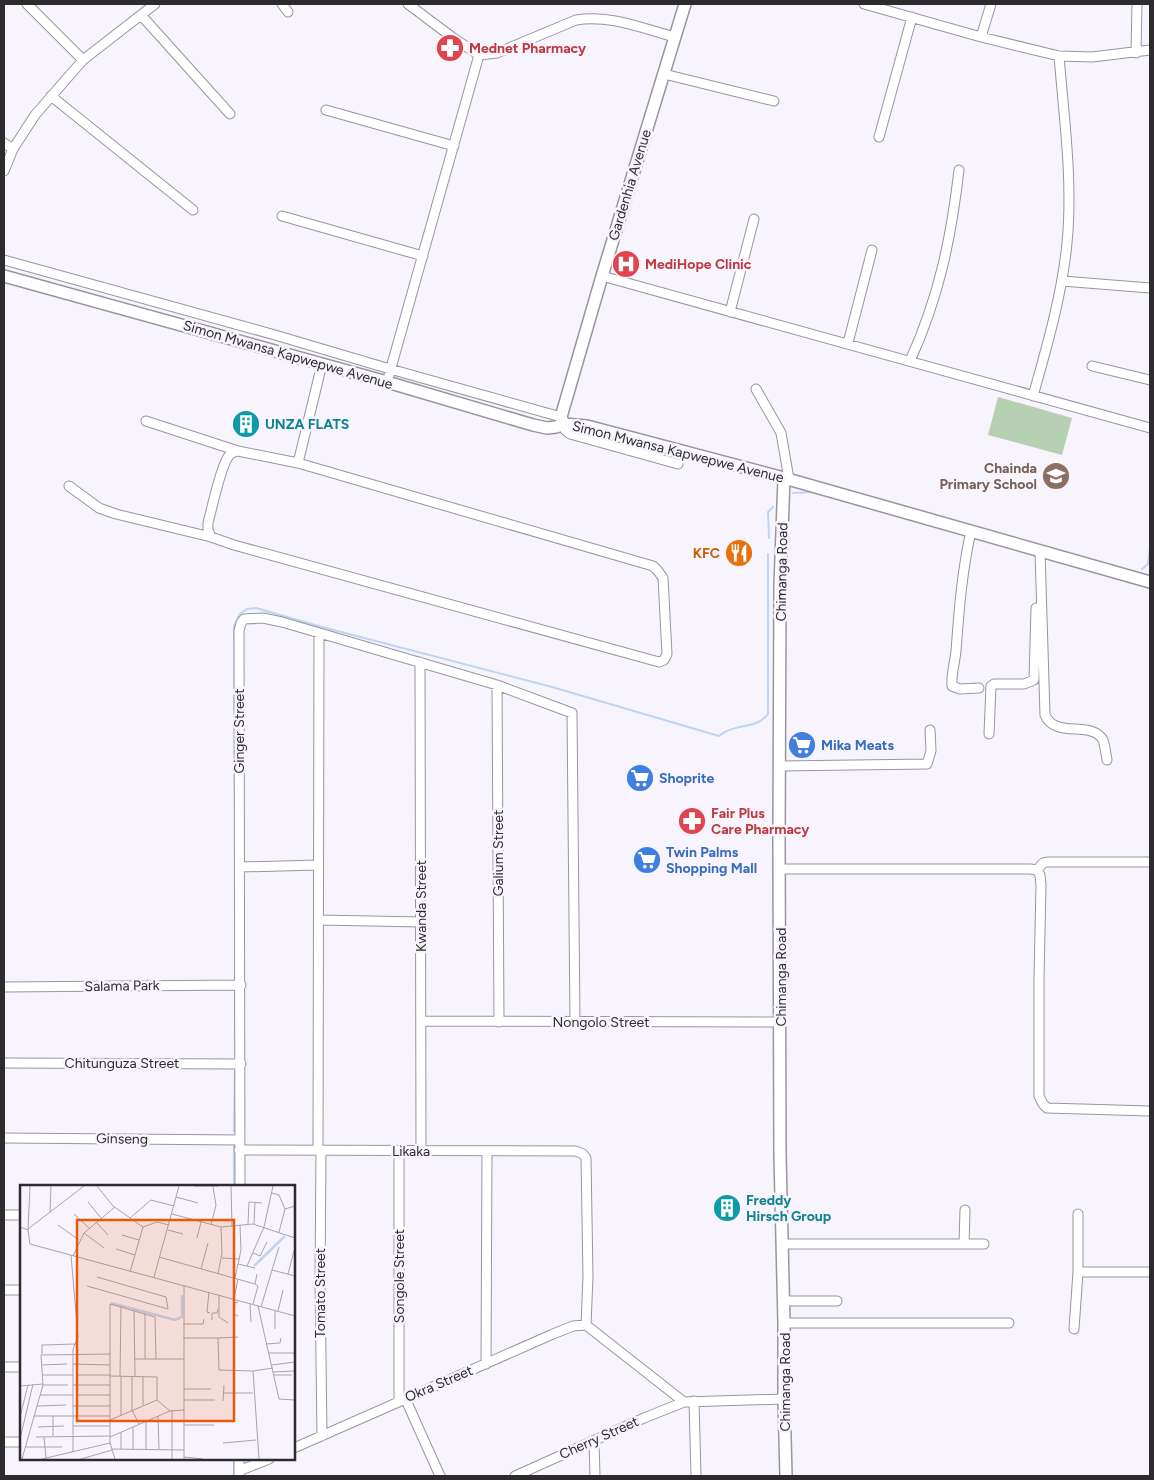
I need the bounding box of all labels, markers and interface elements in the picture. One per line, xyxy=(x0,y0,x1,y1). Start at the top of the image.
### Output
pharmacy icon: Mednet Pharmacy xyxy=(435,33,465,63)
place label: Mednet Pharmacy xyxy=(469,40,587,57)
street label: Gardenhia Avenue xyxy=(605,127,655,243)
hospital icon: MediHope Clinic xyxy=(611,249,641,279)
place label: MediHope Clinic xyxy=(645,256,752,273)
street label: Simon Mwansa Kapwepwe Avenue xyxy=(181,317,395,393)
building icon: UNZA FLATS xyxy=(231,409,261,439)
place label: UNZA FLATS xyxy=(265,416,349,433)
street label: Simon Mwansa Kapwepwe Avenue xyxy=(570,417,786,487)
place label: Chainda Primary School xyxy=(939,460,1037,493)
school or university icon: Chainda Primary School xyxy=(1041,461,1071,491)
street label: Chimanga Road xyxy=(773,522,791,622)
restaurant icon: KFC xyxy=(724,538,754,568)
place label: KFC xyxy=(693,545,720,562)
street label: Ginger Street xyxy=(231,689,248,773)
supermarket icon: Mika Meats xyxy=(787,730,817,760)
place label: Mika Meats xyxy=(821,737,894,754)
supermarket icon: Shoprite xyxy=(625,763,655,793)
place label: Shoprite xyxy=(659,770,715,787)
place label: Fair Plus Care Pharmacy xyxy=(711,805,810,838)
pharmacy icon: Fair Plus Care Pharmacy xyxy=(677,806,707,836)
street label: Galium Street xyxy=(490,810,507,896)
place label: Twin Palms Shopping Mall xyxy=(666,844,757,877)
supermarket icon: Twin Palms Shopping Mall xyxy=(632,845,662,875)
street label: Kwanda Street xyxy=(413,860,430,952)
street label: Chimanga Road xyxy=(773,927,790,1027)
street label: Salama Park xyxy=(84,977,160,995)
street label: Nongolo Street xyxy=(553,1014,649,1031)
street label: Chitunguza Street xyxy=(65,1055,179,1072)
street label: Ginseng xyxy=(96,1130,148,1148)
street label: Likaka xyxy=(392,1143,430,1160)
inset map xyxy=(20,1185,295,1460)
place label: Freddy Hirsch Group xyxy=(746,1192,831,1225)
building icon: Freddy Hirsch Group xyxy=(712,1193,742,1223)
street label: Songole Street xyxy=(391,1229,408,1323)
street label: Tomato Street xyxy=(312,1248,329,1338)
street label: Chimanga Road xyxy=(777,1332,794,1432)
street label: Okra Street xyxy=(402,1362,476,1406)
street label: Cherry Street xyxy=(557,1413,641,1463)

